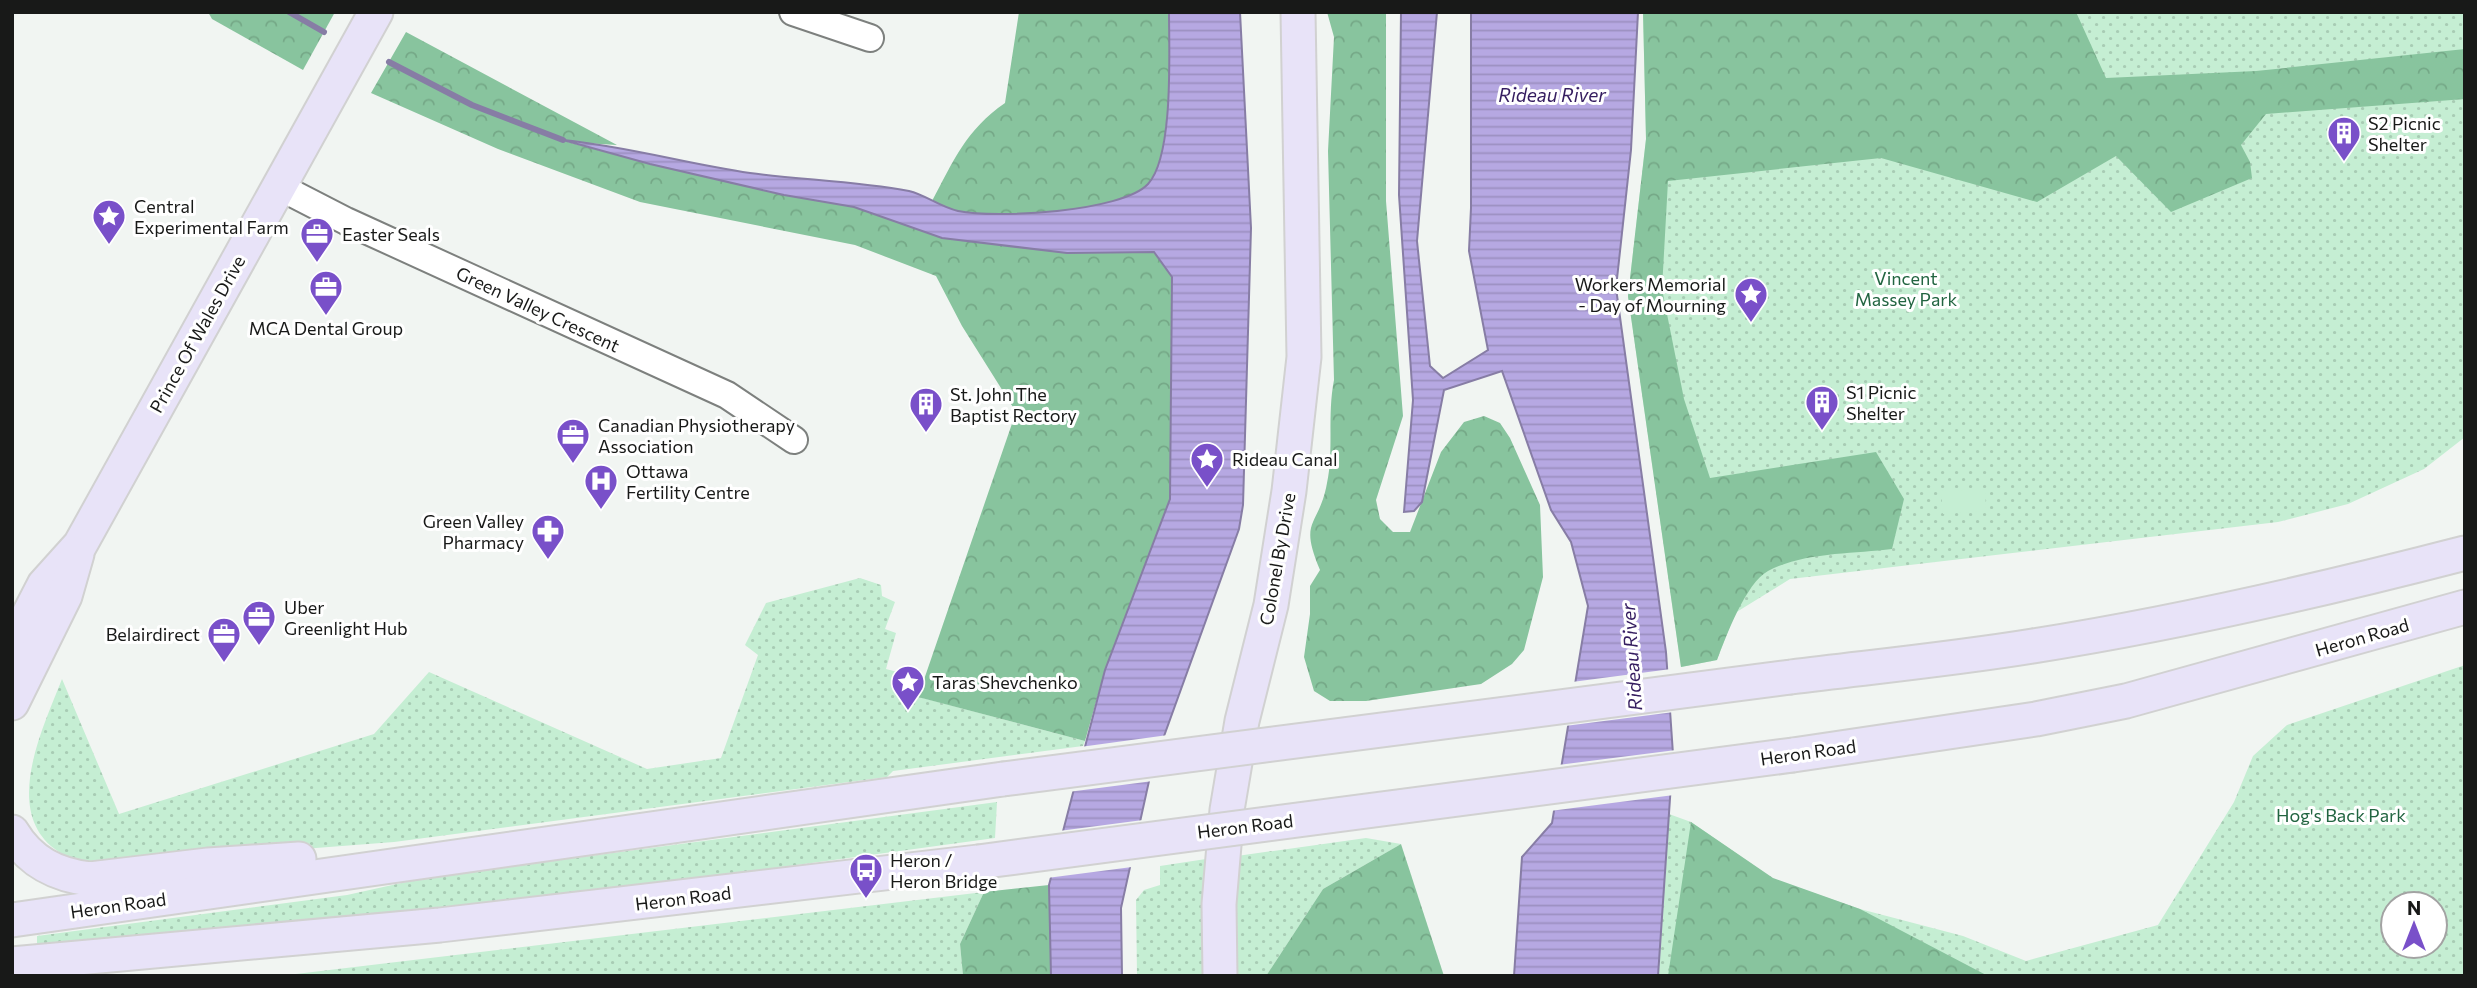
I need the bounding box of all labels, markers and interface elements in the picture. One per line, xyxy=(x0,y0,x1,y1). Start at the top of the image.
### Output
water label: Rideau River xyxy=(1498,83,1607,106)
place label: S2 Picnic Shelter xyxy=(2368,112,2441,155)
building icon: S2 Picnic Shelter xyxy=(2325,114,2363,163)
place label: Central Experimental Farm xyxy=(134,195,289,238)
place icon: Central Experimental Farm xyxy=(90,197,128,246)
office icon: Easter Seals xyxy=(298,215,336,264)
place label: Easter Seals xyxy=(342,223,440,245)
street label: Prince Of Wales Drive xyxy=(145,251,249,417)
street label: Green Valley Crescent xyxy=(453,261,623,357)
park label: Vincent Massey Park xyxy=(1855,267,1957,310)
office icon: MCA Dental Group xyxy=(307,268,345,317)
place label: Workers Memorial - Day of Mourning xyxy=(1575,273,1726,316)
place icon: Workers Memorial - Day of Mourning xyxy=(1732,275,1770,324)
place label: MCA Dental Group xyxy=(249,317,403,339)
place label: S1 Picnic Shelter xyxy=(1846,381,1916,424)
place label: St. John The Baptist Rectory xyxy=(950,383,1077,426)
building icon: S1 Picnic Shelter xyxy=(1803,383,1841,432)
building icon: St. John The Baptist Rectory xyxy=(907,385,945,434)
place label: Canadian Physiotherapy Association xyxy=(598,414,795,457)
office icon: Canadian Physiotherapy Association xyxy=(554,416,592,465)
place icon: Rideau Canal xyxy=(1188,440,1226,489)
place label: Rideau Canal xyxy=(1232,448,1338,470)
place label: Ottawa Fertility Centre xyxy=(626,460,750,503)
hospital icon: Ottawa Fertility Centre xyxy=(582,462,620,511)
street label: Colonel By Drive xyxy=(1255,491,1299,627)
place label: Green Valley Pharmacy xyxy=(423,510,524,553)
pharmacy icon: Green Valley Pharmacy xyxy=(529,512,567,561)
place label: Uber Greenlight Hub xyxy=(284,596,408,639)
office icon: Uber Greenlight Hub xyxy=(240,598,278,647)
water label: Rideau River xyxy=(1616,601,1646,711)
street label: Heron Road xyxy=(2313,613,2411,661)
office icon: Belairdirect xyxy=(205,615,243,664)
place label: Belairdirect xyxy=(106,623,200,645)
place icon: Taras Shevchenko xyxy=(889,663,927,712)
place label: Taras Shevchenko xyxy=(932,671,1078,693)
street label: Heron Road xyxy=(1759,734,1857,770)
park label: Hog's Back Park xyxy=(2276,804,2406,826)
street label: Heron Road xyxy=(1196,809,1294,843)
place label: Heron / Heron Bridge xyxy=(890,849,997,892)
bus stop icon: Heron / Heron Bridge xyxy=(847,851,885,900)
street label: Heron Road xyxy=(634,881,732,915)
street label: Heron Road xyxy=(69,887,167,923)
north arrow xyxy=(2379,890,2449,960)
text: N xyxy=(2407,896,2421,919)

